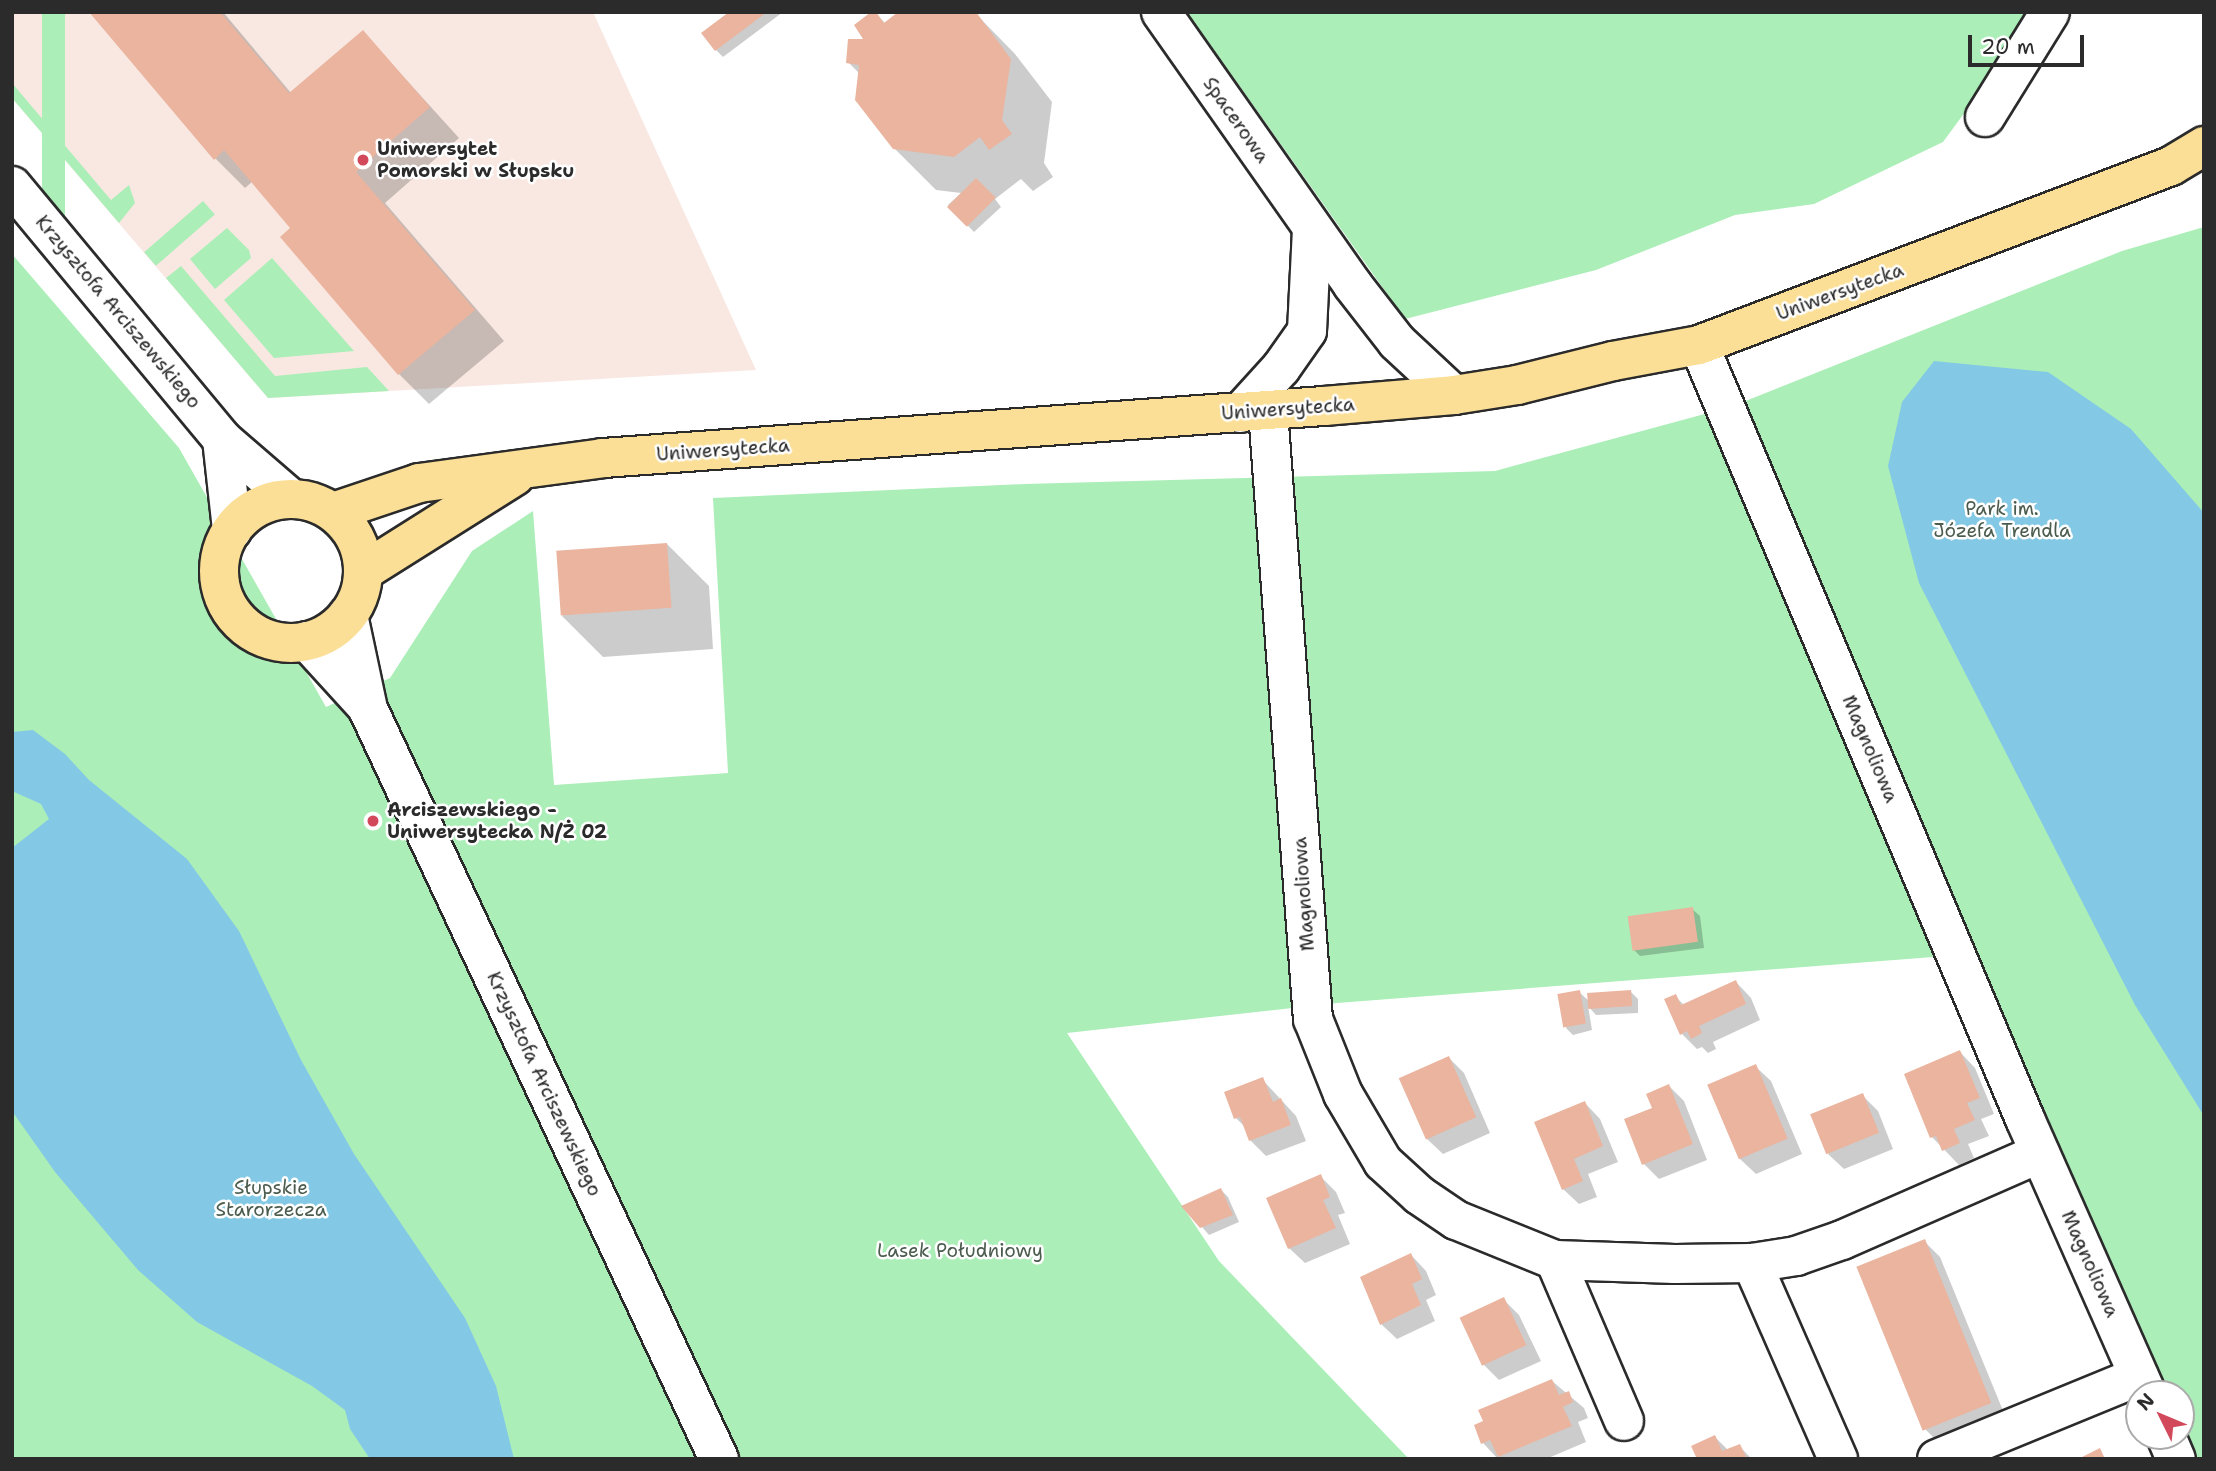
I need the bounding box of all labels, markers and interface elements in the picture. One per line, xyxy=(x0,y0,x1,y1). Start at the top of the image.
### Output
scale bar xyxy=(1971,21,2086,65)
text: 20 m xyxy=(1981,33,2035,61)
street label: Spacerowa xyxy=(1198,73,1274,167)
place label: Uniwersytet Pomorski w Słupsku xyxy=(377,138,574,182)
marker: Uniwersytet Pomorski w Słupsku xyxy=(355,152,371,168)
street label: Krzysztofa Arciszewskiego xyxy=(31,211,205,413)
street label: Uniwersytecka xyxy=(1773,258,1907,326)
street label: Uniwersytecka xyxy=(1221,393,1355,425)
street label: Uniwersytecka xyxy=(656,434,790,466)
park label: Park im. Józefa Trendla xyxy=(1933,498,2071,542)
street label: Magnoliowa xyxy=(1837,692,1903,806)
place label: Arciszewskiego - Uniwersytecka N/Ż 02 xyxy=(387,799,607,843)
marker: Arciszewskiego - Uniwersytecka N/Ż 02 xyxy=(365,813,381,829)
street label: Magnoliowa xyxy=(1289,836,1319,952)
street label: Krzysztofa Arciszewskiego xyxy=(482,968,606,1200)
park label: Słupskie Starorzecza xyxy=(216,1177,326,1221)
street label: Magnoliowa xyxy=(2056,1207,2124,1321)
park label: Lasek Południowy xyxy=(877,1240,1043,1262)
north arrow xyxy=(2125,1380,2195,1450)
text: N xyxy=(2131,1388,2160,1416)

